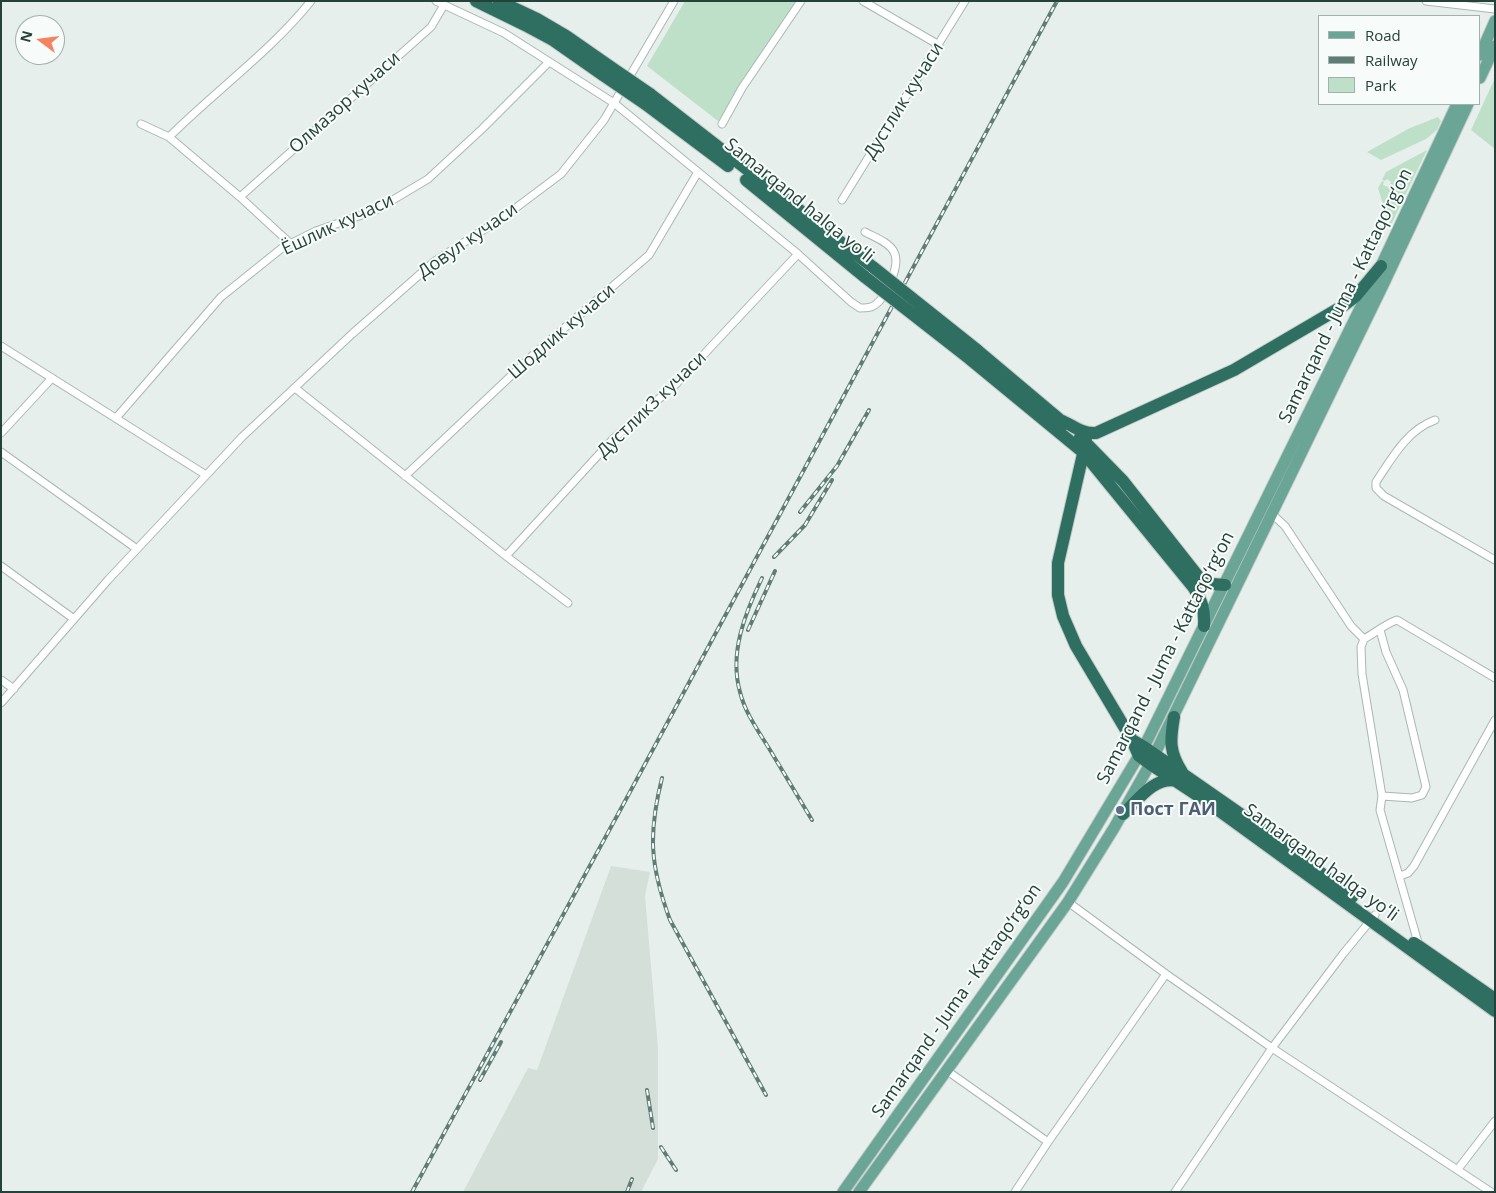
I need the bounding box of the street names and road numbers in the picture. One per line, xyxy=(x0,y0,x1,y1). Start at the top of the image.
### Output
street label: Дустлик кучаси xyxy=(859,39,949,163)
street label: Олмазор кучаси xyxy=(285,47,405,159)
street label: Samarqand halqa yoʻli xyxy=(720,134,878,268)
street label: Samarqand - Juma - Kattaqo‘rg‘on xyxy=(1275,165,1417,427)
street label: Ёшлик кучаси xyxy=(279,190,397,260)
street label: Довул кучаси xyxy=(414,199,522,283)
street label: Шодлик кучаси xyxy=(504,280,620,384)
street label: Дустлик3 кучаси xyxy=(593,347,711,463)
street label: Samarqand - Juma - Kattaqo‘rg‘on xyxy=(1093,528,1239,788)
street label: Samarqand halqa yoʻli xyxy=(1239,800,1403,926)
street label: Samarqand - Juma - Kattaqo‘rg‘on xyxy=(868,880,1046,1122)

